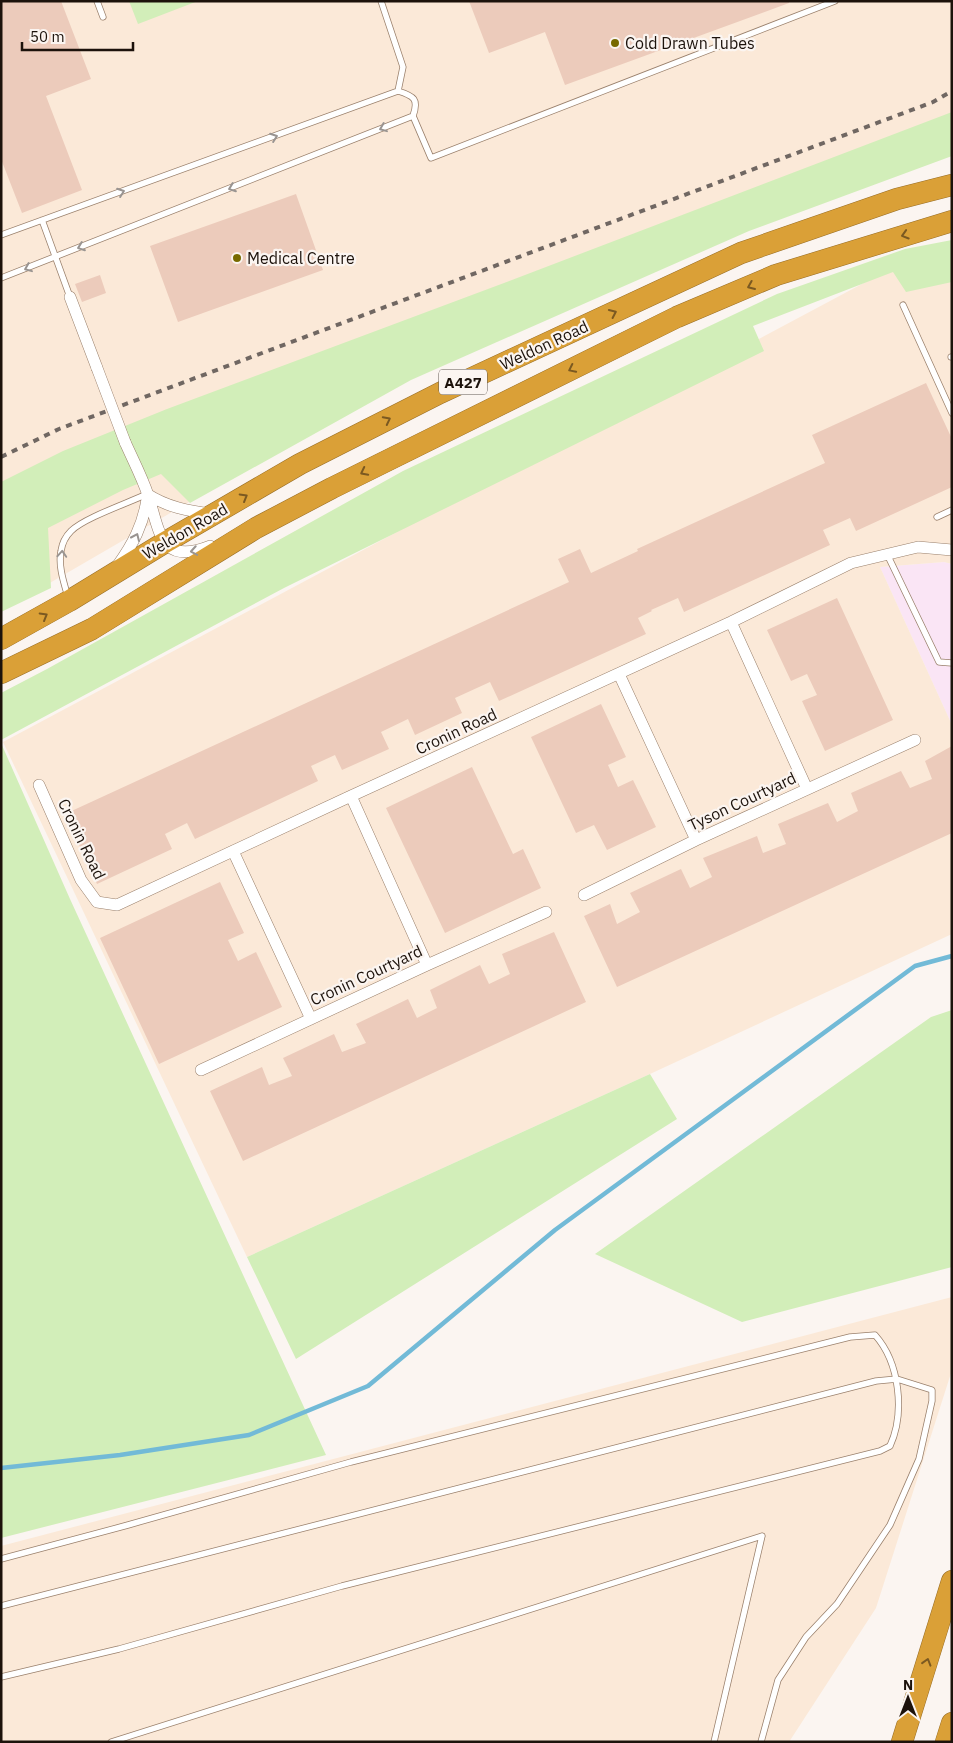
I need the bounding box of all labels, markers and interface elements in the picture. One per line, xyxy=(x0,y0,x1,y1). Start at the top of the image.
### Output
scale bar xyxy=(22,20,134,52)
text: 50 m xyxy=(30,27,65,46)
place label: Cold Drawn Tubes xyxy=(625,33,755,53)
marker: Cold Drawn Tubes xyxy=(609,37,621,49)
one-way arrow xyxy=(379,122,388,132)
one-way arrow xyxy=(269,132,278,142)
one-way arrow xyxy=(228,182,237,192)
one-way arrow xyxy=(116,188,125,198)
one-way arrow xyxy=(901,229,910,239)
one-way arrow xyxy=(77,241,85,251)
place label: Medical Centre xyxy=(247,248,355,268)
marker: Medical Centre xyxy=(231,252,243,264)
one-way arrow xyxy=(24,262,33,272)
one-way arrow xyxy=(747,279,756,290)
one-way arrow xyxy=(607,309,616,319)
street label: Weldon Road xyxy=(497,316,591,374)
one-way arrow xyxy=(568,363,577,374)
road number: A427 xyxy=(439,370,487,394)
one-way arrow xyxy=(382,416,391,426)
one-way arrow xyxy=(360,466,369,476)
one-way arrow xyxy=(238,493,247,503)
street label: Weldon Road xyxy=(139,499,231,563)
one-way arrow xyxy=(130,533,140,542)
one-way arrow xyxy=(190,545,199,555)
one-way arrow xyxy=(56,549,67,557)
one-way arrow xyxy=(38,612,47,622)
street label: Cronin Road xyxy=(412,703,500,759)
street label: Tyson Courtyard xyxy=(685,767,799,835)
street label: Cronin Road xyxy=(54,795,110,883)
street label: Cronin Courtyard xyxy=(307,940,425,1010)
one-way arrow xyxy=(921,1658,931,1666)
north arrow xyxy=(883,1673,933,1723)
text: N xyxy=(903,1676,913,1694)

